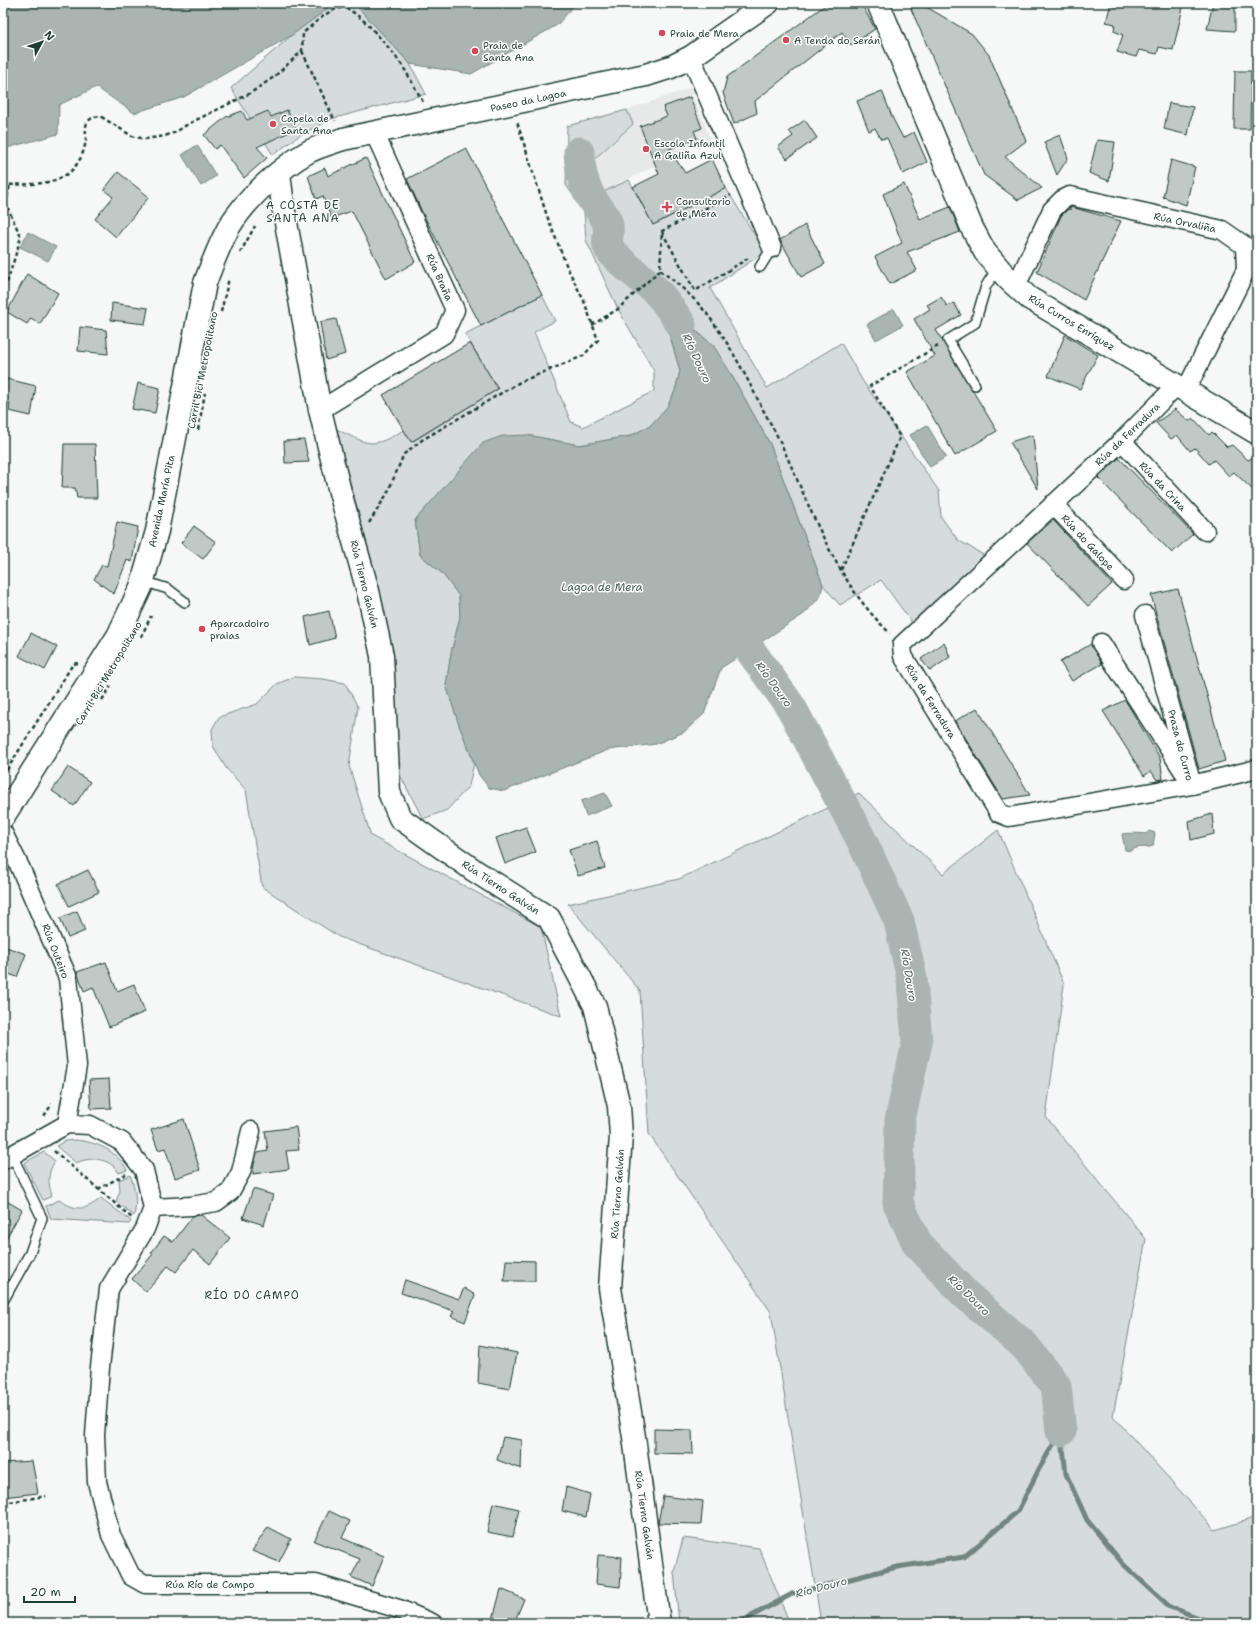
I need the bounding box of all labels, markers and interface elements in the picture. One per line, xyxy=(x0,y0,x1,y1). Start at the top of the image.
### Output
north arrow xyxy=(22,22,62,62)
place label: Praia de Mera xyxy=(670,27,740,40)
text: N xyxy=(41,28,58,44)
marker: Praia de Mera xyxy=(657,28,667,38)
place label: A Tenda do Serán xyxy=(794,34,880,47)
marker: A Tenda do Serán xyxy=(781,35,791,45)
place label: Praia de Santa Ana xyxy=(483,39,535,64)
marker: Praia de Santa Ana xyxy=(470,46,480,56)
street label: Paseo da Lagoa xyxy=(489,86,568,115)
place label: Capela de Santa Ana xyxy=(281,112,333,137)
marker: Capela de Santa Ana xyxy=(268,119,278,129)
place label: Escola Infantil A Galiña Azul xyxy=(654,137,725,162)
marker: Escola Infantil A Galiña Azul xyxy=(641,144,651,154)
place label: Consultorio de Mera xyxy=(676,195,731,220)
district label: A COSTA DE SANTA ANA xyxy=(266,198,340,226)
marker: Consultorio de Mera xyxy=(661,201,673,213)
street label: Rúa Orvaliña xyxy=(1153,210,1218,236)
street label: Rúa Braña xyxy=(423,252,456,304)
street label: Rúa Curros Enríquez xyxy=(1026,291,1117,353)
street label: Carril Bici Metropolitano xyxy=(185,310,220,430)
water label: Río Douro xyxy=(679,331,715,386)
street label: Rúa da Ferradura xyxy=(1092,399,1163,469)
street label: Avenida María Pita xyxy=(145,453,178,548)
street label: Rúa da Crina xyxy=(1136,459,1189,514)
street label: Rúa do Galope xyxy=(1058,512,1117,573)
street label: Rúa Tierno Galván xyxy=(347,539,382,629)
water label: Lagoa de Mera xyxy=(561,580,643,595)
place label: Aparcadoiro praias xyxy=(210,617,269,642)
street label: Carril Bici Metropolitano xyxy=(72,619,145,728)
marker: Aparcadoiro praias xyxy=(197,624,207,634)
water label: Río Douro xyxy=(752,658,795,710)
street label: Rúa da Ferradura xyxy=(902,662,959,742)
street label: Praza do Curro xyxy=(1165,708,1196,782)
street label: Rúa Tierno Galván xyxy=(459,857,542,917)
street label: Rúa Outeiro xyxy=(39,922,72,980)
water label: Río Douro xyxy=(897,948,920,1003)
street label: Rúa Tierno Galván xyxy=(608,1149,627,1239)
water label: Río Douro xyxy=(944,1272,993,1319)
district label: RÍO DO CAMPO xyxy=(204,1287,300,1303)
street label: Rúa Tierno Galván xyxy=(632,1470,657,1561)
water label: Río Douro xyxy=(794,1573,849,1602)
scale bar xyxy=(24,1578,75,1604)
street label: Rúa Río de Campo xyxy=(166,1578,254,1591)
text: 20 m xyxy=(30,1584,61,1600)

